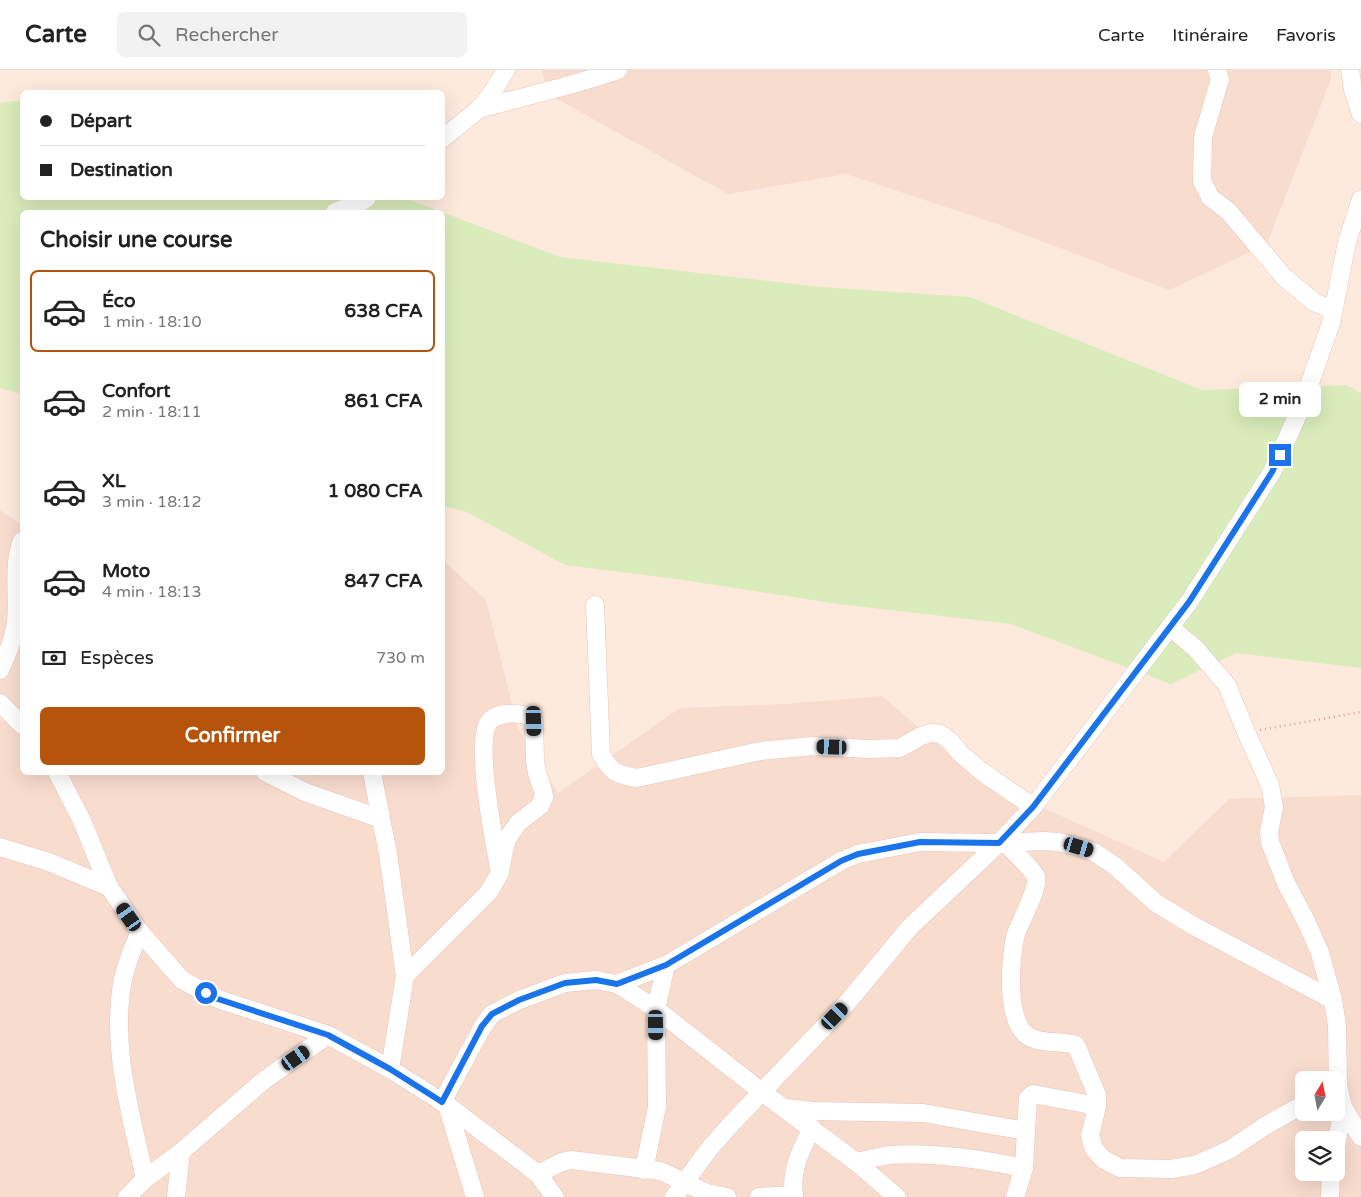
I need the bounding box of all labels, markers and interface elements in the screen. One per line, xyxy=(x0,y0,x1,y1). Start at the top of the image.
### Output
search box xyxy=(117,12,467,57)
text: Carte xyxy=(25,20,87,49)
icon: search xyxy=(135,21,163,49)
text: Rechercher xyxy=(175,24,278,46)
text: Carte xyxy=(1098,24,1144,46)
text: Itinéraire xyxy=(1172,24,1248,46)
text: Favoris xyxy=(1276,24,1336,46)
text: Départ xyxy=(70,110,132,132)
text: Destination xyxy=(70,159,173,181)
text: Choisir une course xyxy=(40,227,233,253)
icon: car xyxy=(42,289,87,334)
text: Éco xyxy=(102,290,135,312)
text: 638 CFA xyxy=(344,300,423,322)
text: 1 min · 18:10 xyxy=(102,312,201,332)
icon: car xyxy=(42,379,87,424)
text: Confort xyxy=(102,380,171,402)
callout: 2 min xyxy=(1239,382,1321,418)
text: 2 min xyxy=(1259,389,1301,409)
text: 861 CFA xyxy=(344,390,423,412)
text: 2 min · 18:11 xyxy=(102,402,201,422)
route end xyxy=(1269,444,1291,466)
icon: car xyxy=(42,469,87,514)
text: XL xyxy=(102,470,126,492)
text: 1 080 CFA xyxy=(327,480,423,502)
text: 3 min · 18:12 xyxy=(102,492,201,512)
icon: car xyxy=(42,559,87,604)
text: Moto xyxy=(102,560,150,582)
text: 847 CFA xyxy=(344,570,423,592)
text: 4 min · 18:13 xyxy=(102,582,201,602)
icon: cash xyxy=(40,644,68,672)
text: Espèces xyxy=(80,647,154,669)
text: 730 m xyxy=(376,648,425,668)
car xyxy=(525,706,542,736)
button: Confirmer xyxy=(40,707,425,765)
car xyxy=(816,739,847,755)
car xyxy=(1062,835,1095,859)
car xyxy=(114,900,143,934)
route start xyxy=(195,982,217,1004)
car xyxy=(819,1000,850,1032)
car xyxy=(648,1010,663,1040)
car xyxy=(279,1043,312,1073)
north arrow xyxy=(1295,1071,1345,1121)
map controls xyxy=(1295,1071,1345,1181)
button: layers xyxy=(1295,1131,1345,1181)

